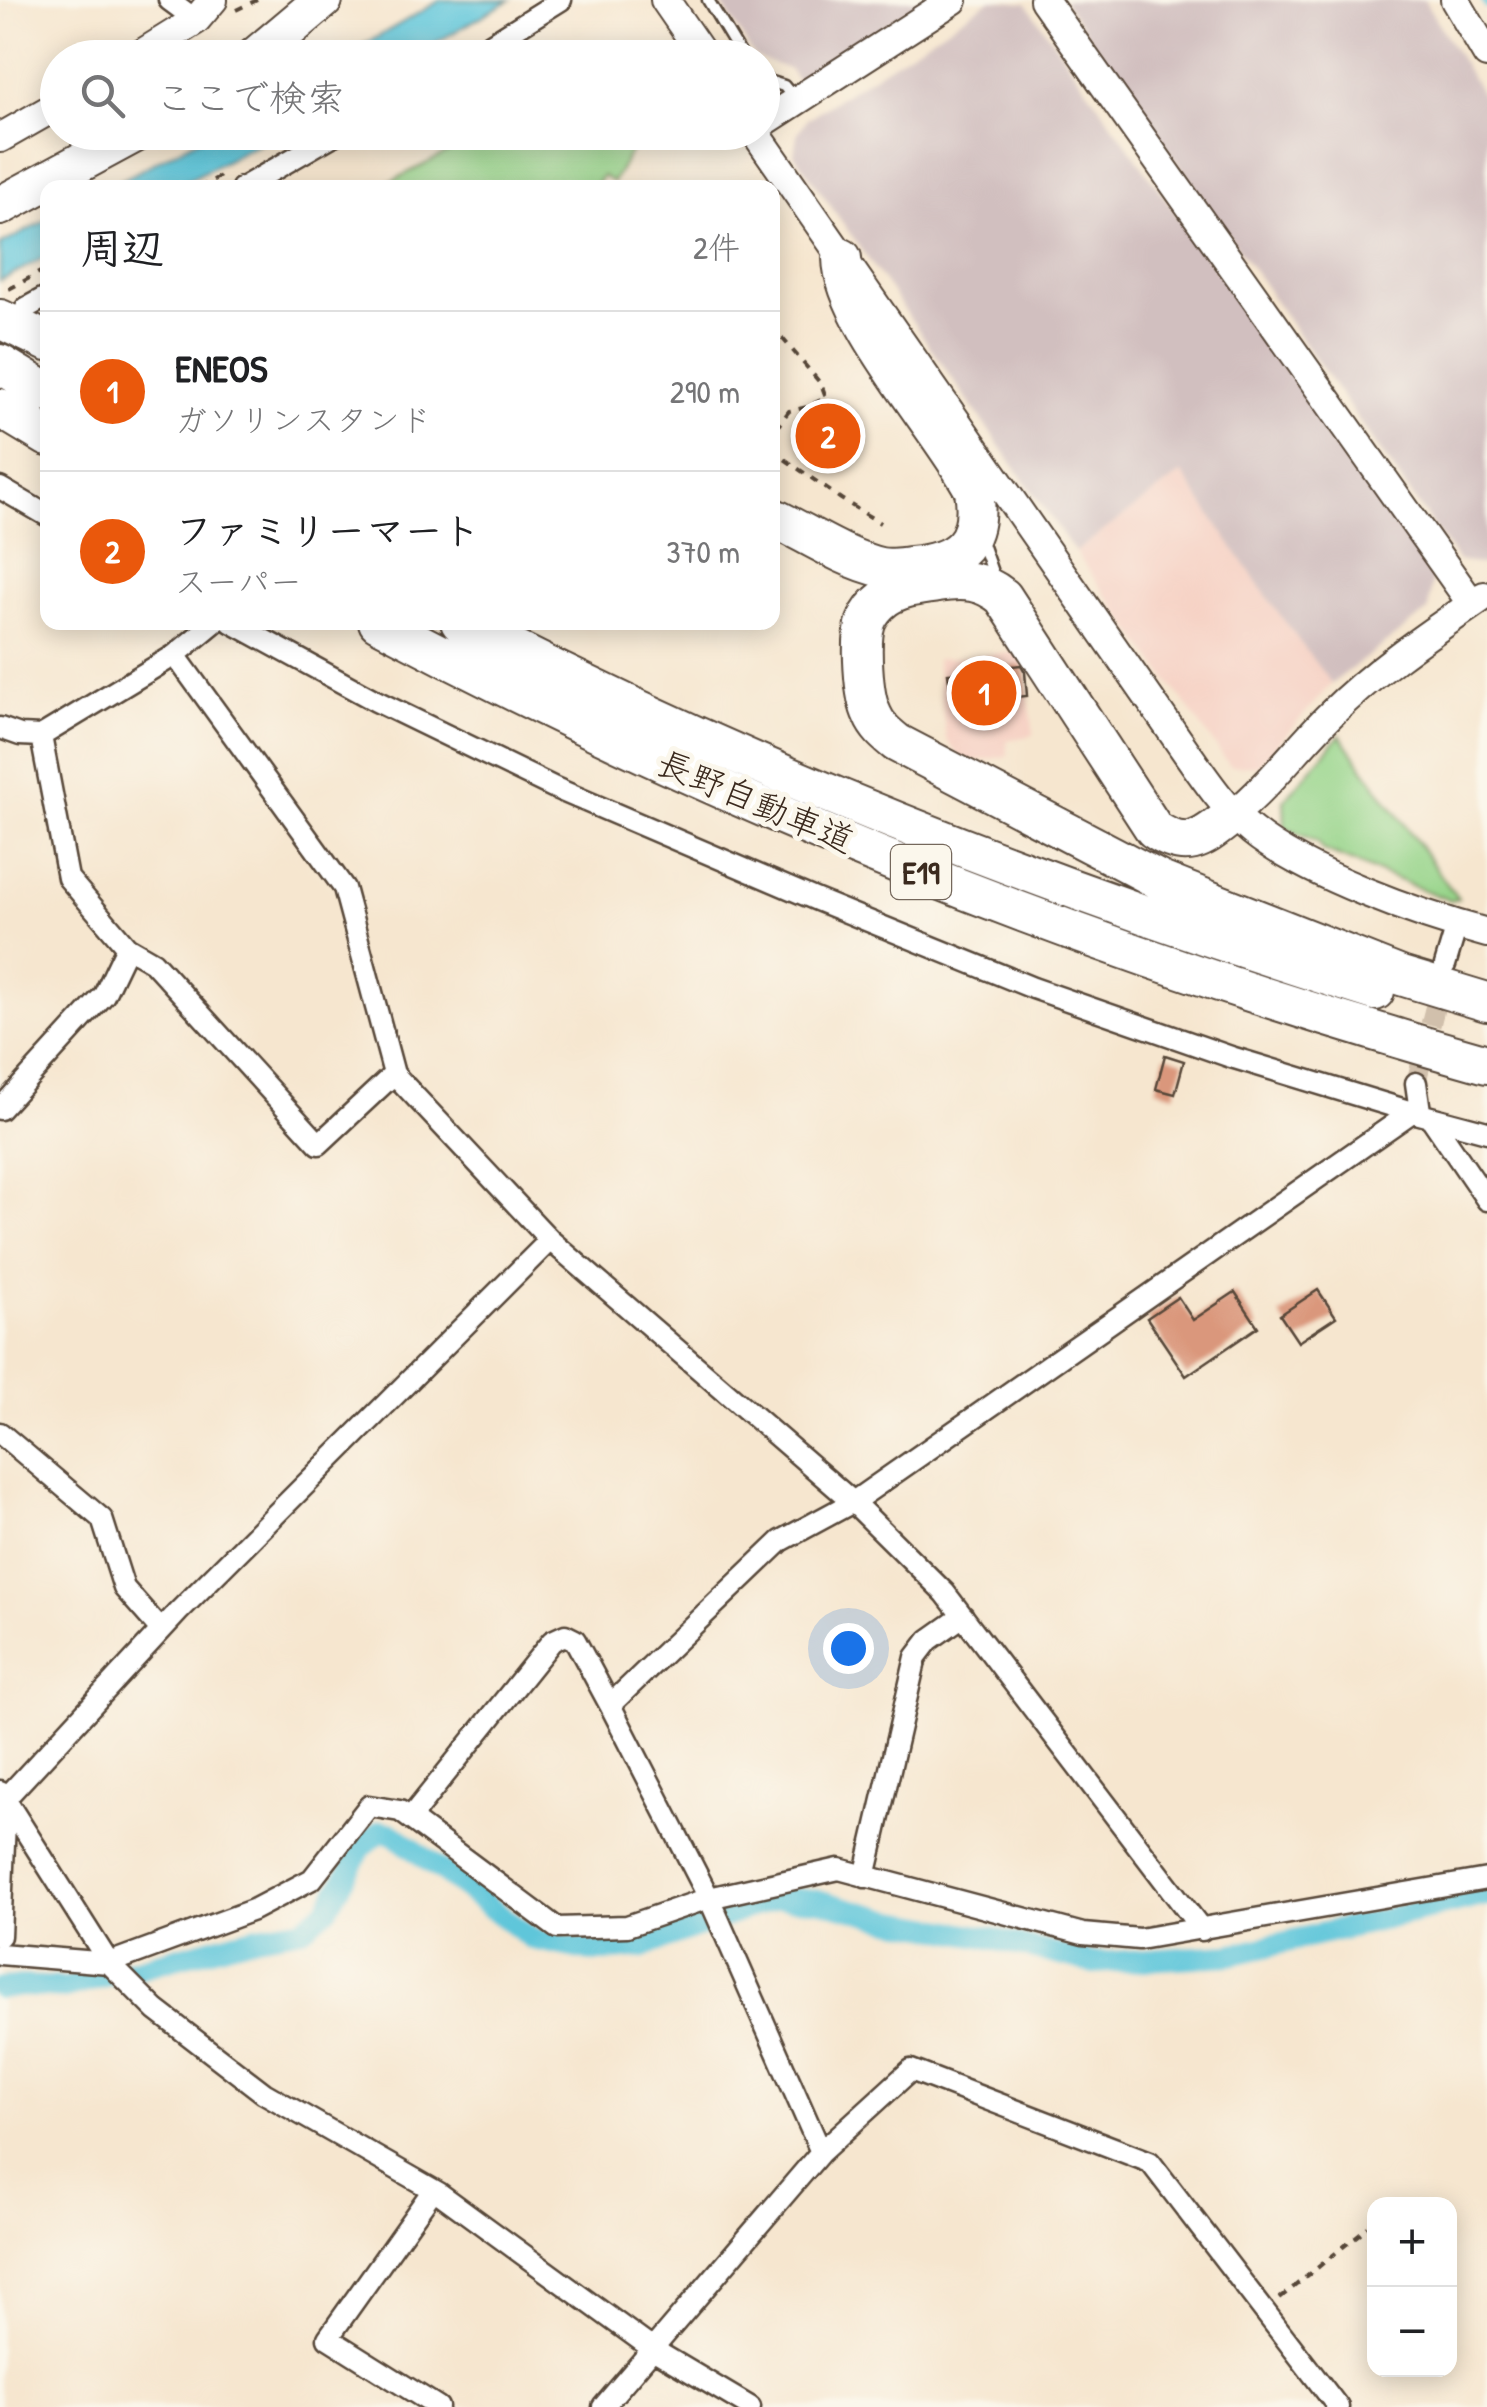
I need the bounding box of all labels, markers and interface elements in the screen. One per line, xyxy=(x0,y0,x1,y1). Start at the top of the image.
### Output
search box xyxy=(40,40,780,150)
icon: search xyxy=(75,68,130,123)
text: ここで検索 xyxy=(155,71,345,123)
text: 周辺 xyxy=(80,219,164,276)
text: 2件 xyxy=(693,226,740,269)
text: ENEOS xyxy=(175,342,267,394)
text: 1 xyxy=(107,370,118,413)
text: 290 m xyxy=(670,370,740,413)
text: ガソリンスタンド xyxy=(175,398,432,441)
pin: 2 xyxy=(796,398,860,474)
text: ファミリーマート xyxy=(175,504,481,556)
text: 2 xyxy=(105,530,120,573)
text: 370 m xyxy=(666,530,740,573)
text: スーパー xyxy=(175,560,302,603)
pin: 1 xyxy=(952,656,1016,730)
street label: 長野自動車道 xyxy=(650,738,862,864)
road number: E19 xyxy=(891,845,951,899)
your location xyxy=(823,1623,874,1674)
map controls xyxy=(1367,2197,1457,2377)
button: + xyxy=(1367,2197,1457,2287)
button: − xyxy=(1367,2287,1457,2377)

